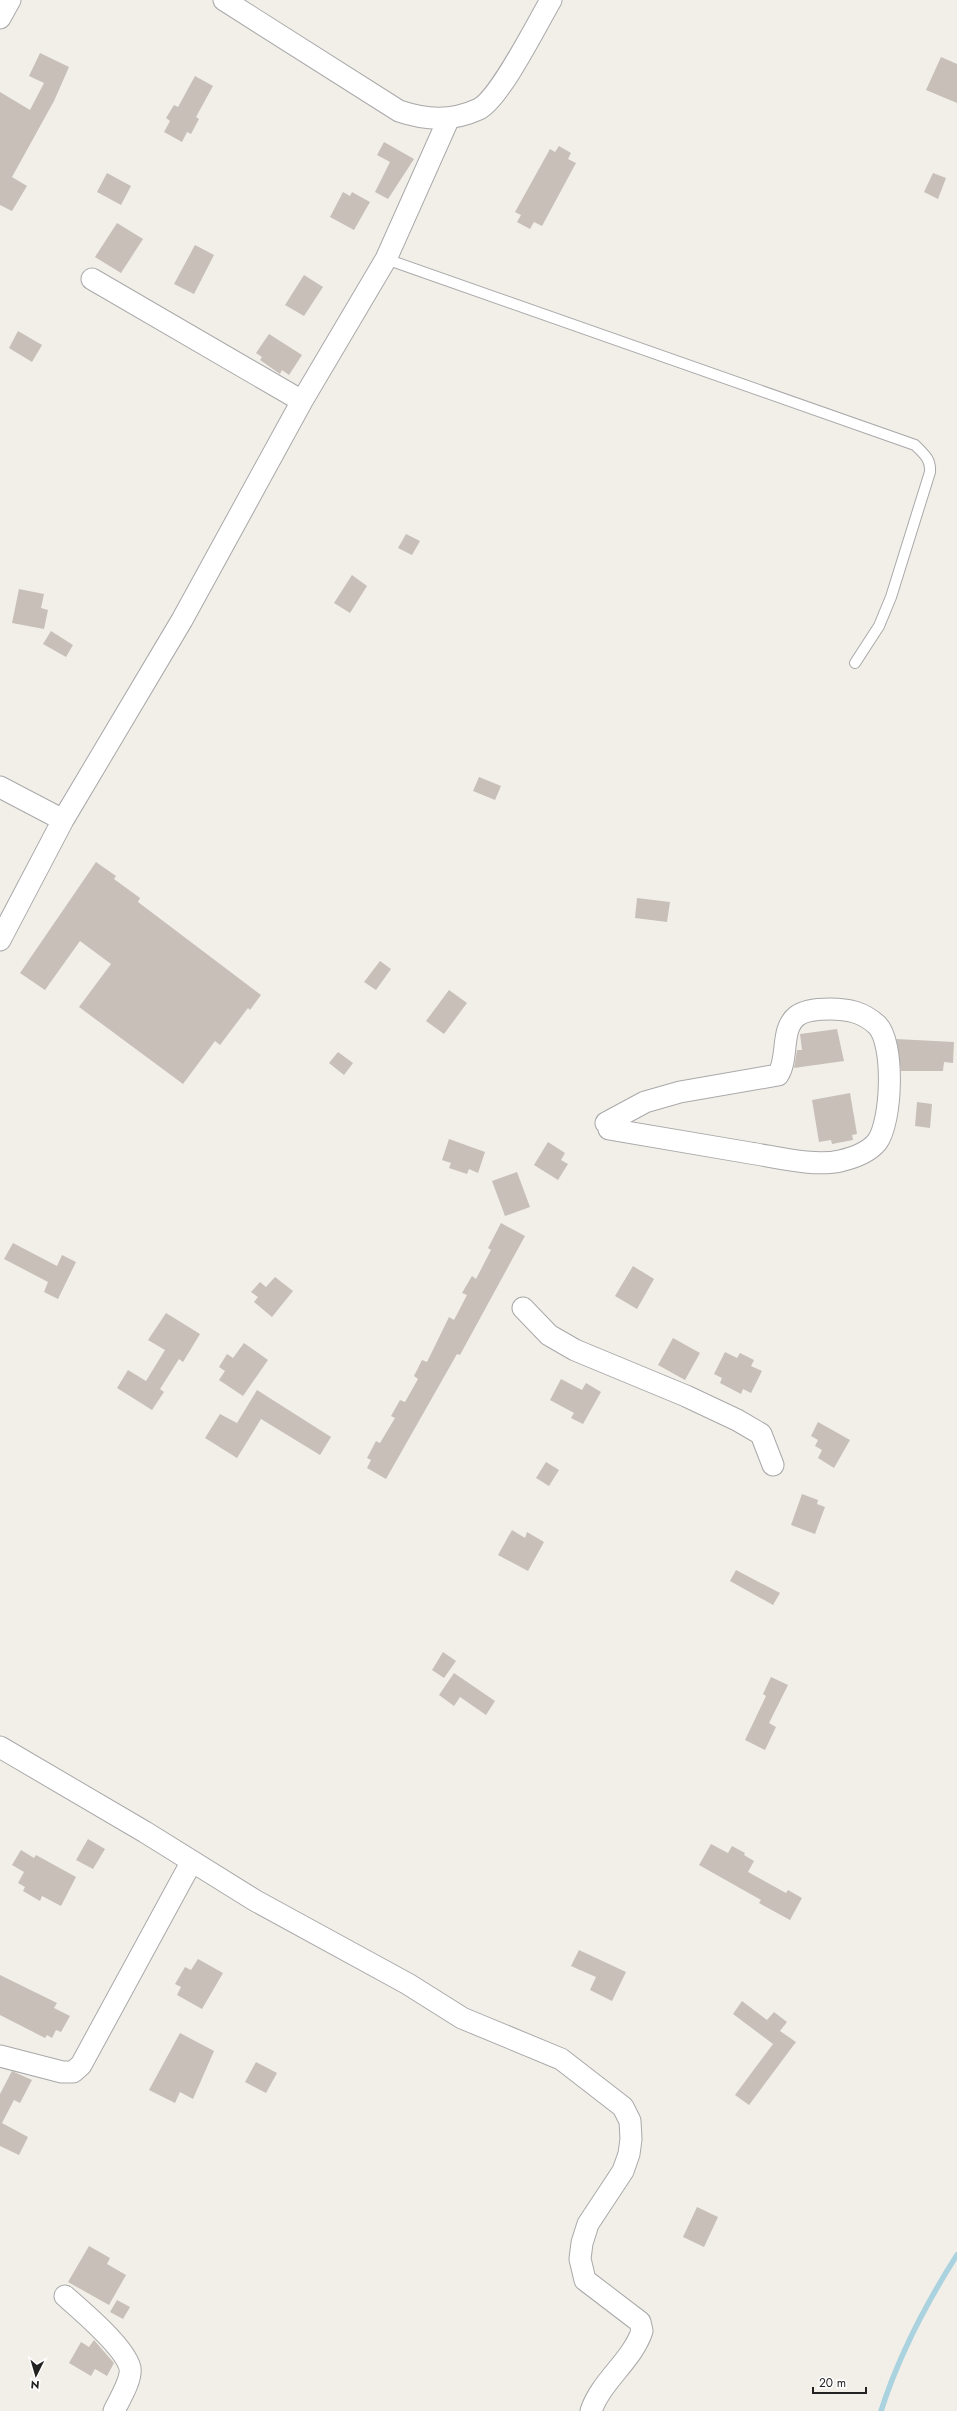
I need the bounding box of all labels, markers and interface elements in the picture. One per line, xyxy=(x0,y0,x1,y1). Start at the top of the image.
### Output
north arrow xyxy=(16,2355,56,2395)
scale bar xyxy=(813,2369,866,2395)
text: 20 m xyxy=(819,2374,846,2392)
text: N xyxy=(30,2377,40,2393)

